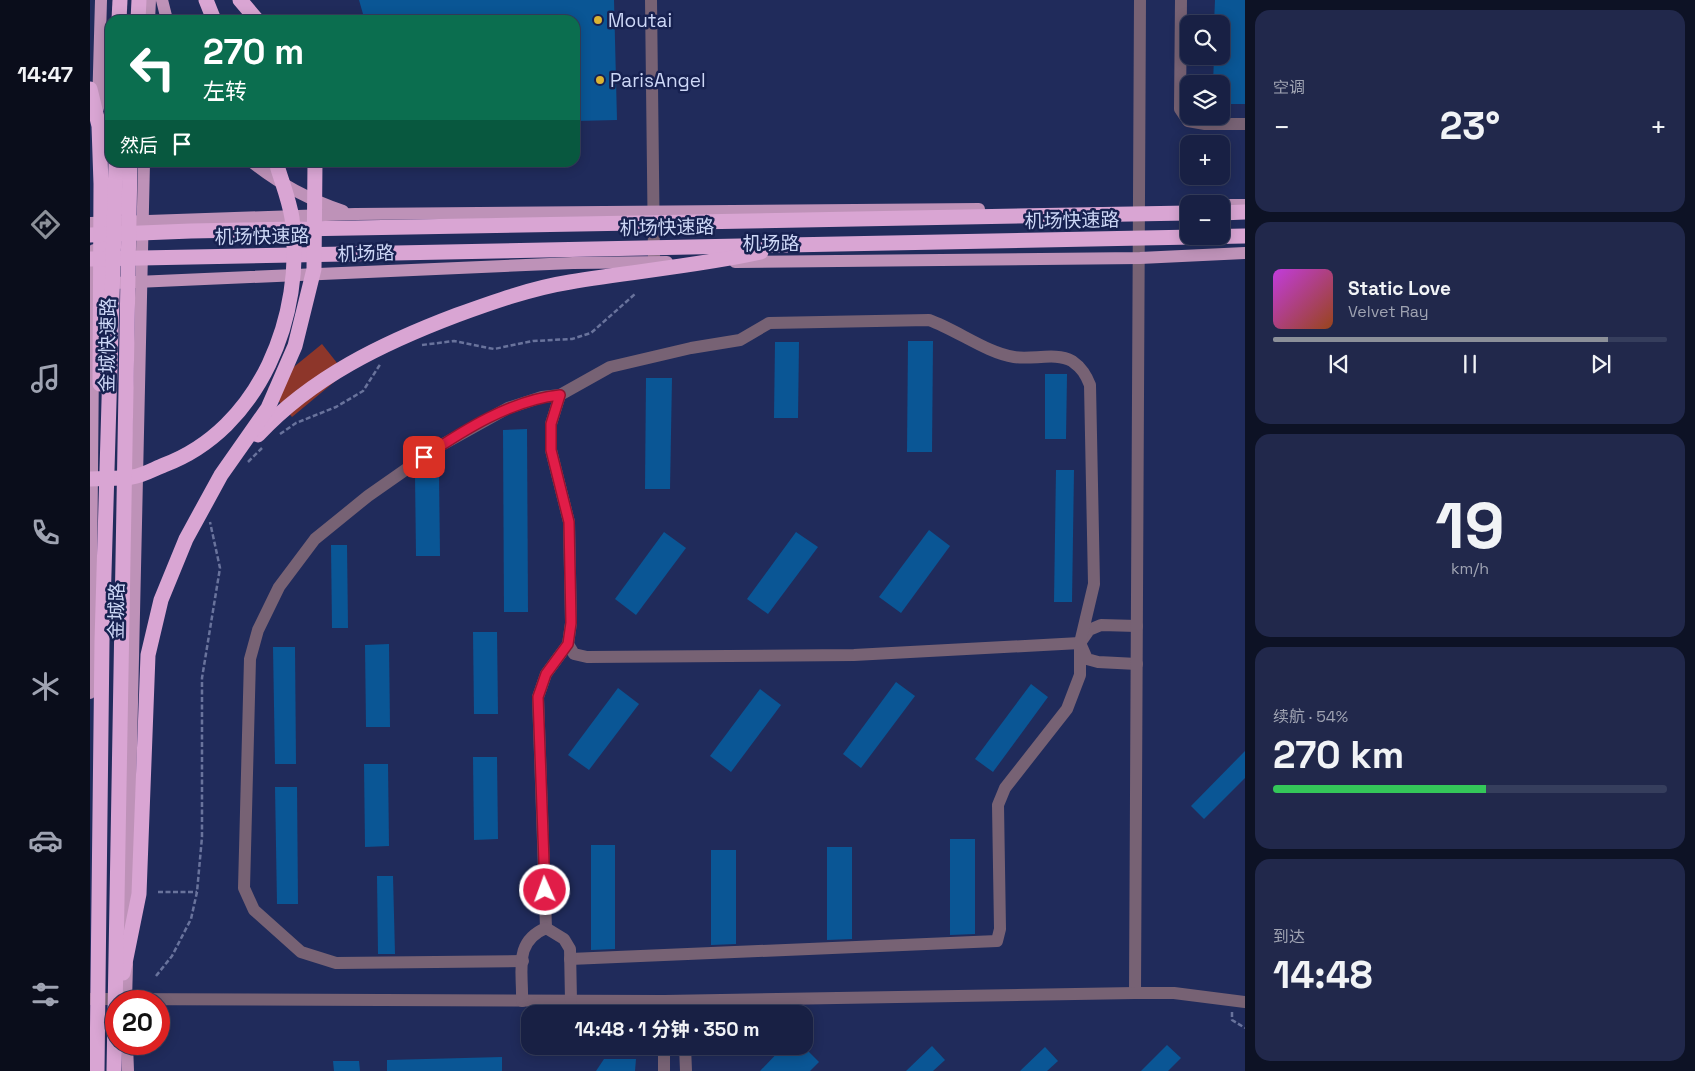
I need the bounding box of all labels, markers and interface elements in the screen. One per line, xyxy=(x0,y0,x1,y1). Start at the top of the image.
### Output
place label: Moutai xyxy=(608,8,672,33)
marker: Moutai xyxy=(592,14,604,26)
map controls xyxy=(1180,15,1230,245)
button: search xyxy=(1180,15,1230,65)
text: 270 m xyxy=(203,30,304,74)
icon: left xyxy=(120,35,185,100)
text: 14:47 xyxy=(17,60,73,88)
place label: ParisAngel xyxy=(610,68,706,93)
marker: ParisAngel xyxy=(594,74,606,86)
button: layers xyxy=(1180,75,1230,125)
text: 左转 xyxy=(203,77,247,105)
text: 空调 xyxy=(1273,77,1305,98)
text: 23° xyxy=(1440,102,1500,150)
text: − xyxy=(1273,109,1290,145)
text: + xyxy=(1650,109,1667,145)
icon: arrive xyxy=(168,130,196,158)
text: 然后 xyxy=(120,133,158,158)
button: + xyxy=(1180,135,1230,185)
button: − xyxy=(1180,195,1230,245)
icon: directions xyxy=(28,207,63,242)
street label: 机场快速路 xyxy=(1024,207,1120,234)
street label: 机场快速路 xyxy=(619,214,715,241)
street label: 机场快速路 xyxy=(214,223,310,250)
street label: 机场路 xyxy=(742,231,800,256)
street label: 机场路 xyxy=(337,240,395,267)
text: Static Love xyxy=(1348,276,1451,301)
street label: 金城快速路 xyxy=(94,297,121,393)
text: Velvet Ray xyxy=(1348,301,1429,322)
icon: previous xyxy=(1325,350,1353,378)
icon: pause xyxy=(1456,350,1484,378)
icon: next xyxy=(1587,350,1615,378)
icon: music xyxy=(28,361,63,396)
pin xyxy=(403,436,445,478)
icon: arrive xyxy=(410,443,438,471)
text: 19 xyxy=(1435,484,1505,567)
icon: phone xyxy=(28,515,63,550)
text: km/h xyxy=(1451,558,1489,579)
street label: 金城路 xyxy=(104,582,129,640)
icon: climate xyxy=(28,669,63,704)
text: 续航 · 54% xyxy=(1273,706,1348,727)
text: 270 km xyxy=(1273,731,1404,779)
icon: car xyxy=(28,823,63,858)
position arrow xyxy=(518,863,570,915)
text: 到达 xyxy=(1273,926,1305,947)
text: 14:48 xyxy=(1273,951,1373,999)
icon: filters xyxy=(28,977,63,1012)
speed limit sign: 20 xyxy=(105,990,170,1055)
text: 14:48 · 1 分钟 · 350 m xyxy=(574,1017,760,1042)

